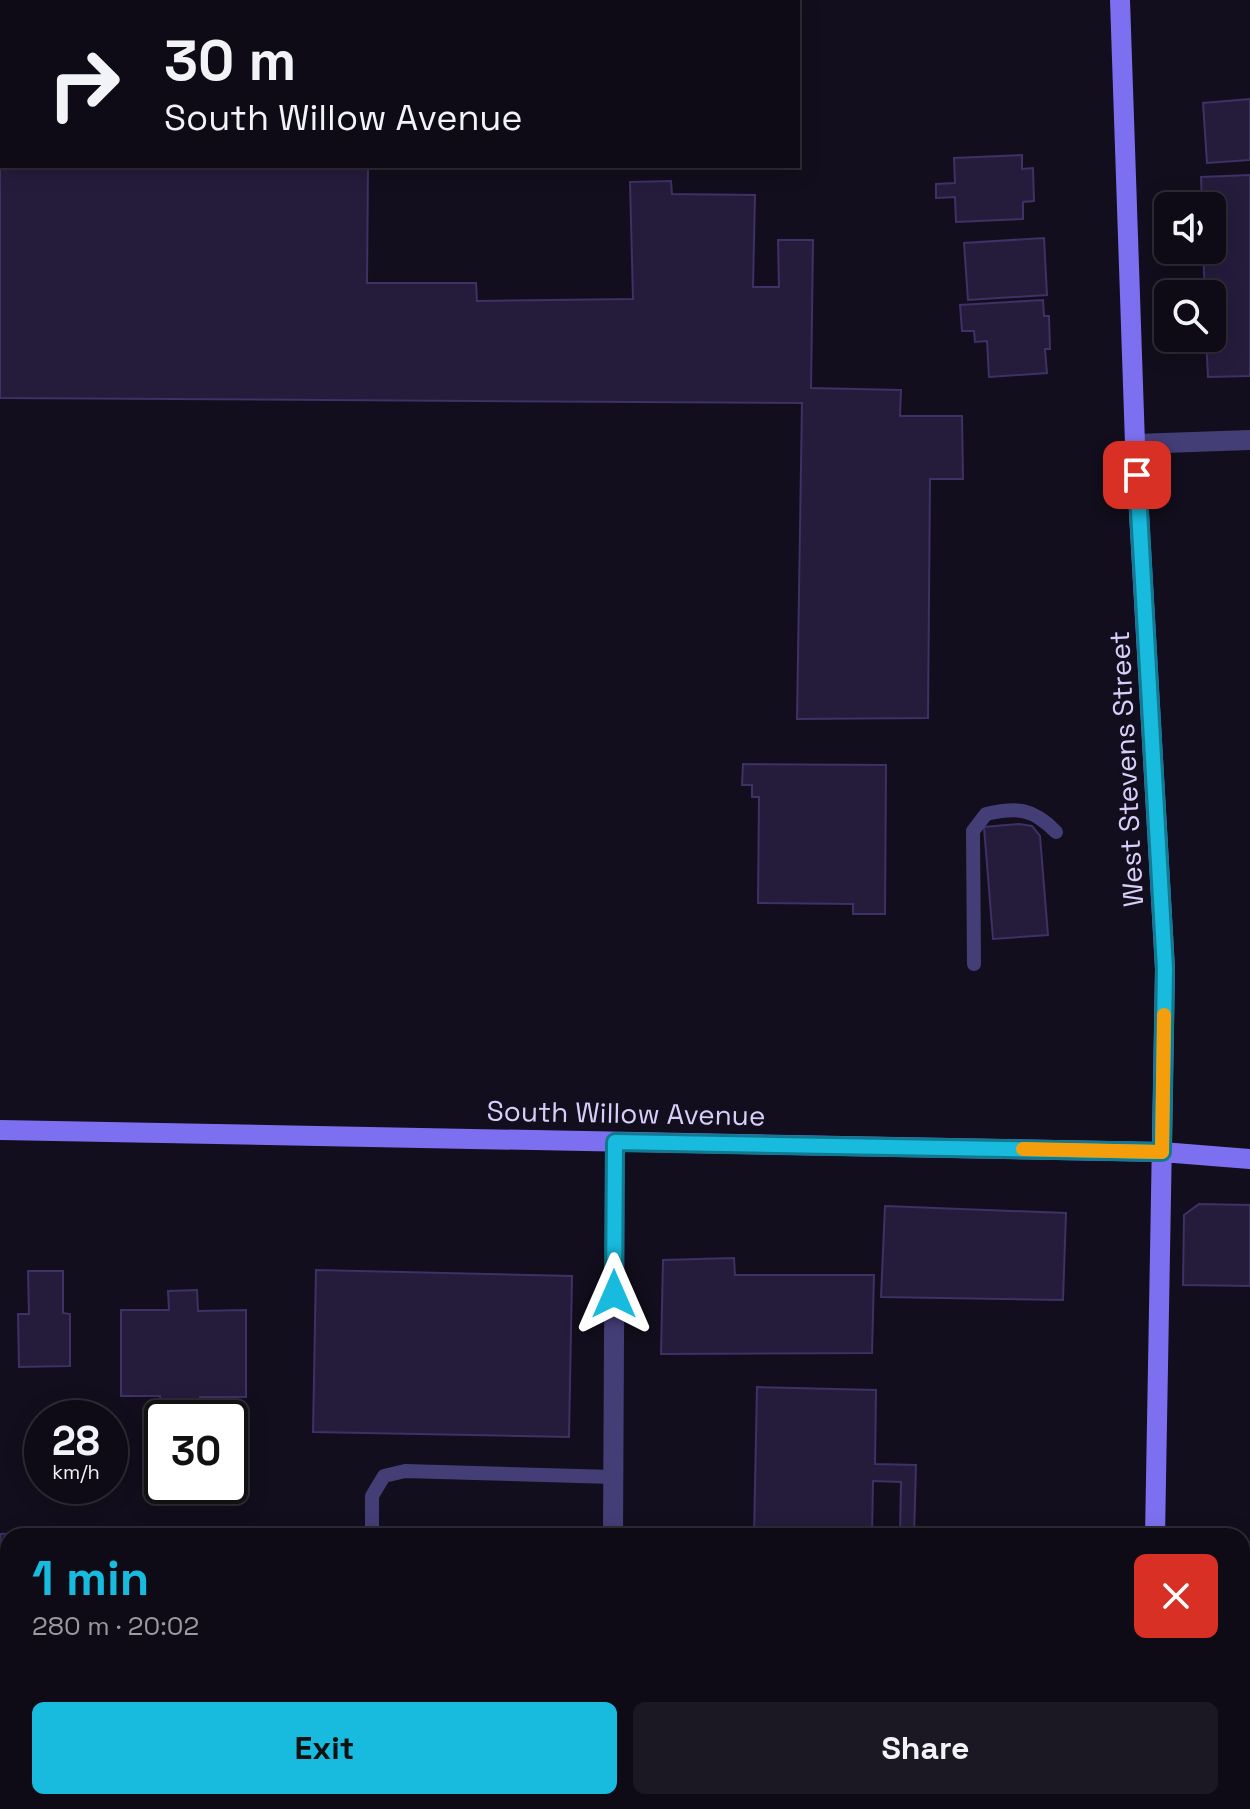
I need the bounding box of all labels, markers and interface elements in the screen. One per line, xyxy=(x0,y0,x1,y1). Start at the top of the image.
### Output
text: 30 m xyxy=(164,25,296,96)
icon: right xyxy=(32,32,136,136)
text: South Willow Avenue xyxy=(164,95,523,141)
map controls xyxy=(1154,192,1226,352)
button: sound xyxy=(1154,192,1226,264)
button: search xyxy=(1154,280,1226,352)
pin xyxy=(1103,441,1171,509)
icon: arrive xyxy=(1115,453,1159,497)
street label: West Stevens Street xyxy=(1101,630,1151,908)
street label: South Willow Avenue xyxy=(486,1093,766,1133)
position arrow xyxy=(572,1252,656,1336)
speed limit sign: 30 xyxy=(144,1400,248,1504)
text: 28 xyxy=(52,1416,100,1467)
text: km/h xyxy=(52,1459,100,1485)
text: 1 min xyxy=(32,1548,149,1609)
button: close xyxy=(1134,1554,1218,1638)
text: 280 m · 20:02 xyxy=(32,1609,199,1643)
button: Exit xyxy=(32,1702,617,1794)
button: Share xyxy=(633,1702,1218,1794)

